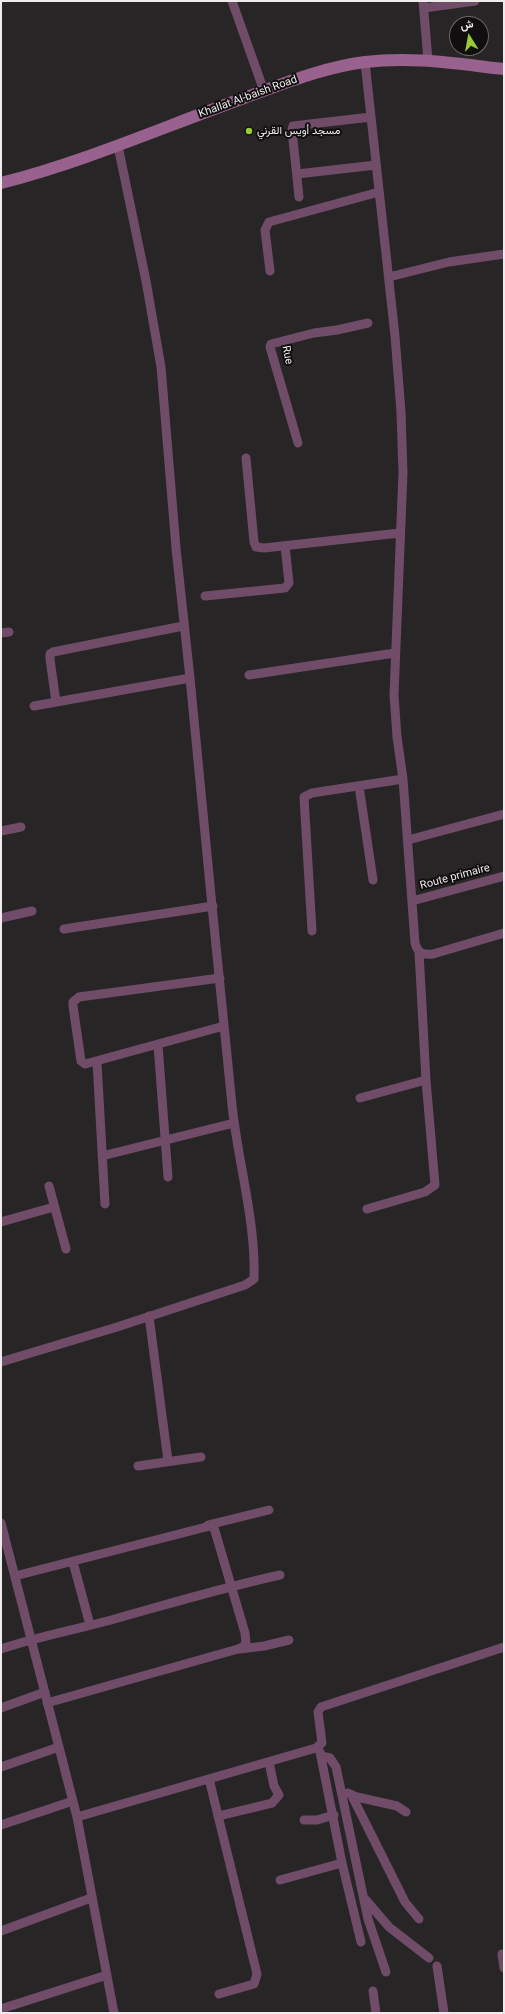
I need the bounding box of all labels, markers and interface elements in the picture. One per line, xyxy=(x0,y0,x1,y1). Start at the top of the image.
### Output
north arrow xyxy=(449,16,489,56)
text: ش xyxy=(459,17,475,32)
street label: Khallat Al-baish Road xyxy=(197,73,299,121)
place label: مسجد أويس القرني xyxy=(257,124,340,138)
marker: مسجد أويس القرني xyxy=(244,126,254,136)
street label: Rue xyxy=(279,345,295,365)
street label: Route primaire xyxy=(419,861,491,893)

